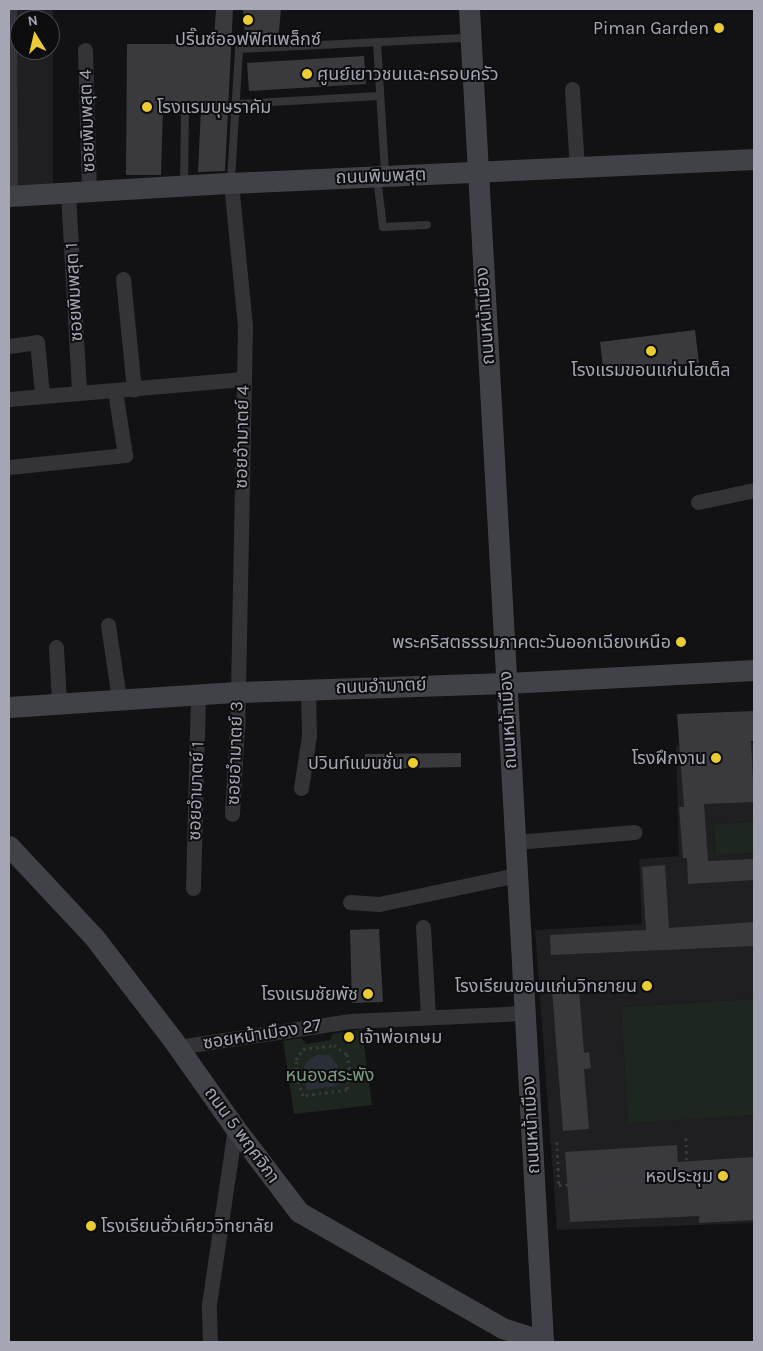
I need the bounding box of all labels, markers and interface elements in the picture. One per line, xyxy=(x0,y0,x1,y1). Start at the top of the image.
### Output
north arrow xyxy=(10,10,60,60)
text: N xyxy=(26,11,39,30)
marker: ปริ๊นซ์ออฟฟิศเพล็กซ์ xyxy=(242,14,254,26)
place label: Piman Garden xyxy=(593,17,709,39)
marker: Piman Garden xyxy=(713,22,725,34)
place label: ปริ๊นซ์ออฟฟิศเพล็กซ์ xyxy=(175,28,321,50)
place label: ศูนย์เยาวชนและครอบครัว xyxy=(317,63,499,85)
marker: ศูนย์เยาวชนและครอบครัว xyxy=(301,68,313,80)
street label: ซอยพิมพสุต 4 xyxy=(74,69,100,173)
place label: โรงแรมบุษราคัม xyxy=(157,96,271,118)
marker: โรงแรมบุษราคัม xyxy=(141,101,153,113)
street label: ถนนพิมพสุต xyxy=(335,164,427,188)
street label: ซอยพิมพสุต 1 xyxy=(61,242,87,342)
street label: ถนนหน้าเมือง xyxy=(471,266,499,366)
marker: โรงแรมขอนแก่นโฮเต็ล xyxy=(645,345,657,357)
place label: โรงแรมขอนแก่นโฮเต็ล xyxy=(571,359,731,381)
street label: ซอยอำมาตย์ 4 xyxy=(230,385,254,489)
place label: พระคริสตธรรมภาคตะวันออกเฉียงเหนือ xyxy=(392,631,671,653)
marker: พระคริสตธรรมภาคตะวันออกเฉียงเหนือ xyxy=(675,636,687,648)
street label: ถนนหน้าเมือง xyxy=(495,670,521,770)
street label: ถนนอำมาตย์ xyxy=(335,674,427,698)
street label: ซอยอำมาตย์ 3 xyxy=(222,701,248,805)
street label: ซอยอำมาตย์ 1 xyxy=(183,741,209,841)
place label: โรงฝึกงาน xyxy=(632,747,706,769)
place label: ปวินท์แมนชั่น xyxy=(308,752,403,774)
marker: โรงฝึกงาน xyxy=(710,752,722,764)
marker: ปวินท์แมนชั่น xyxy=(407,757,419,769)
place label: โรงเรียนขอนแก่นวิทยายน xyxy=(455,975,637,997)
marker: โรงเรียนขอนแก่นวิทยายน xyxy=(641,980,653,992)
place label: โรงแรมชัยพัช xyxy=(261,983,358,1005)
marker: โรงแรมชัยพัช xyxy=(362,988,374,1000)
street label: ซอยหน้าเมือง 27 xyxy=(201,1014,323,1054)
place label: เจ้าพ่อเกษม xyxy=(359,1026,442,1048)
marker: เจ้าพ่อเกษม xyxy=(343,1031,355,1043)
park label: หนองสระพัง xyxy=(286,1064,374,1086)
street label: ถนนหน้าเมือง xyxy=(518,1075,544,1175)
street label: ถนน 5 พฤศจิกา xyxy=(200,1083,284,1187)
place label: หอประชุม xyxy=(645,1165,713,1187)
marker: หอประชุม xyxy=(717,1170,729,1182)
place label: โรงเรียนฮั่วเคียววิทยาลัย xyxy=(101,1215,274,1237)
marker: โรงเรียนฮั่วเคียววิทยาลัย xyxy=(85,1220,97,1232)

